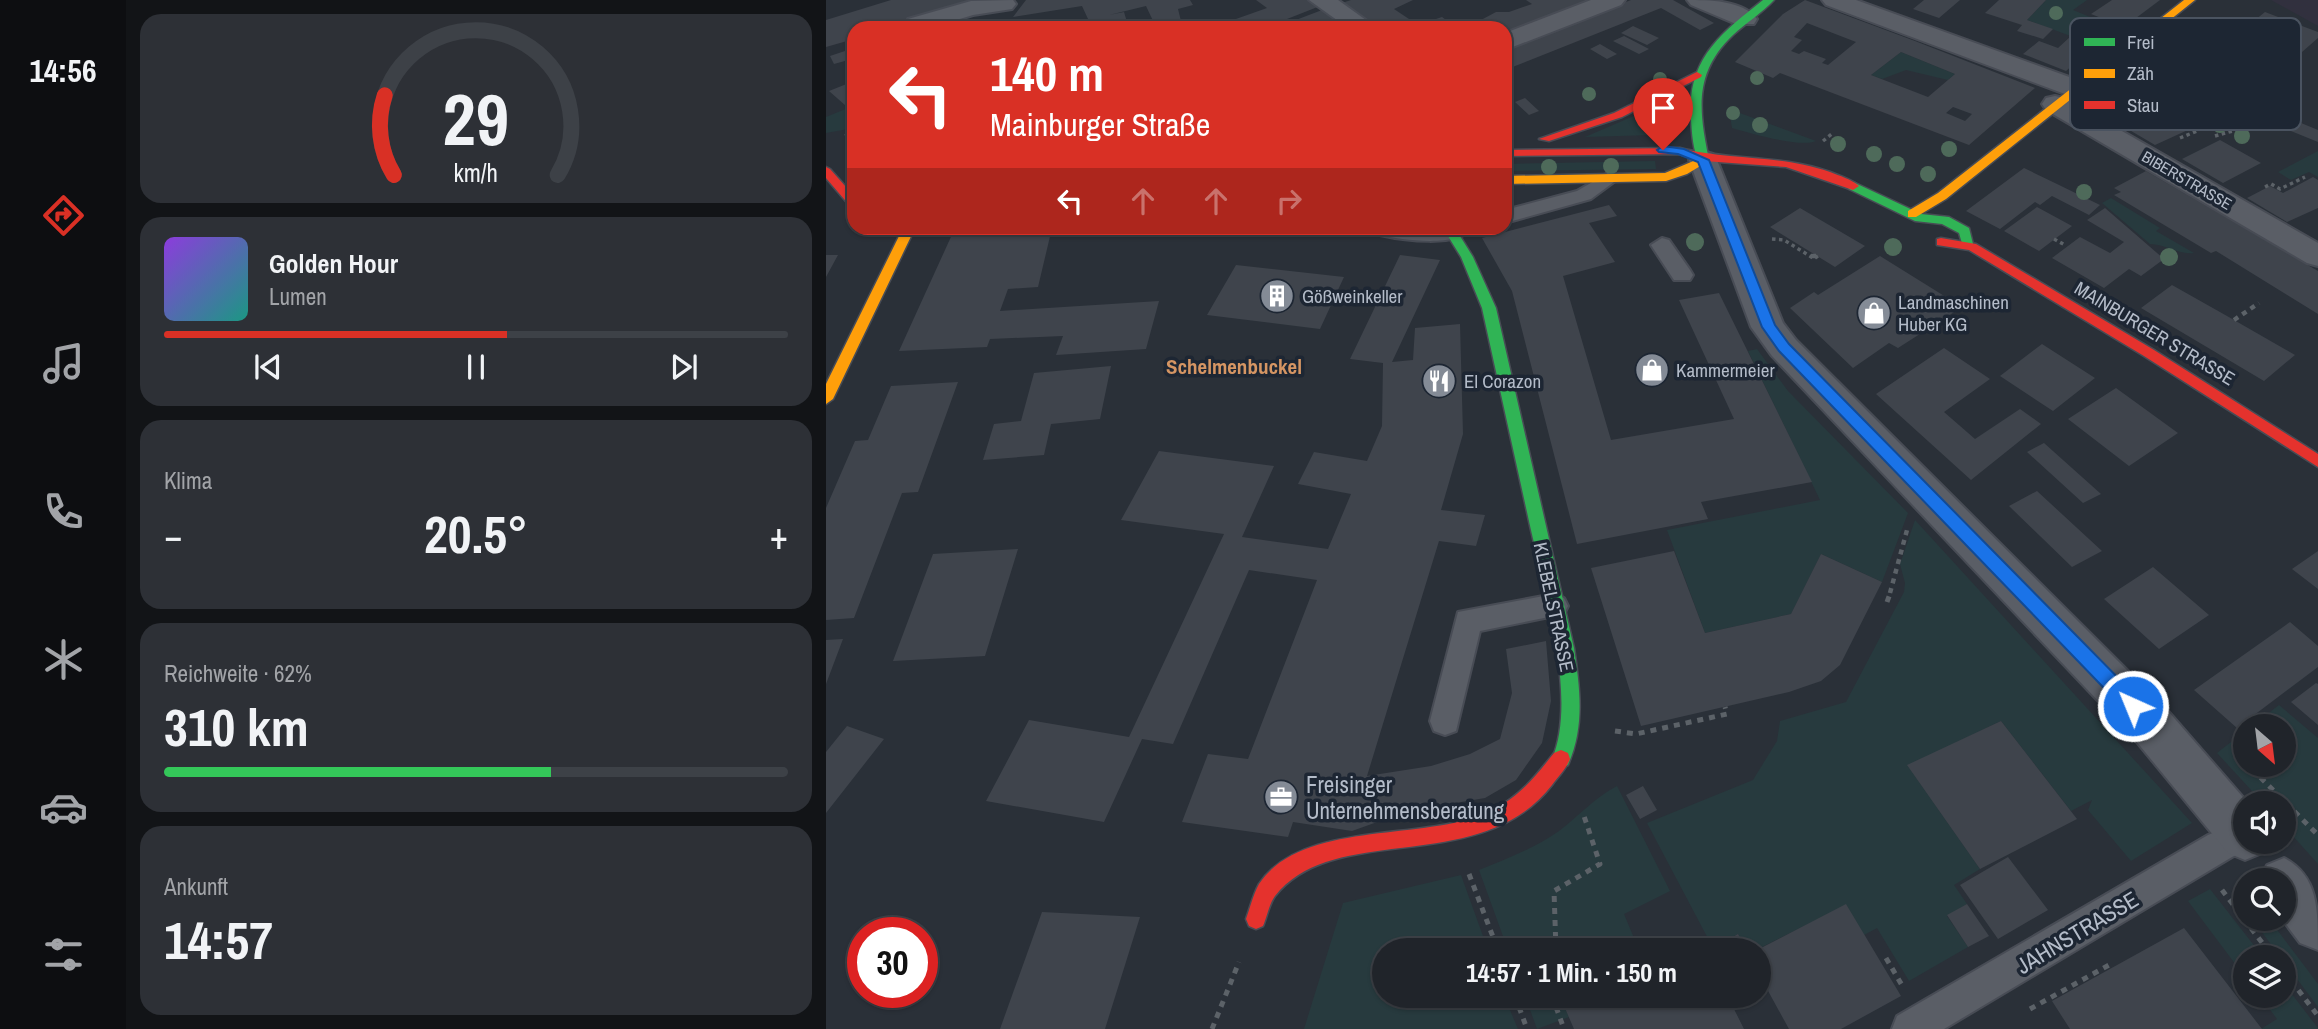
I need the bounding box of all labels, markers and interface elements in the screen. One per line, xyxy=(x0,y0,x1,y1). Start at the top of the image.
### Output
legend xyxy=(2070,18,2301,130)
text: Frei xyxy=(2127,29,2155,55)
text: 140 m xyxy=(990,40,1104,106)
text: 14:56 xyxy=(29,49,97,92)
icon: left xyxy=(875,49,966,140)
text: Zäh xyxy=(2127,60,2154,86)
text: 29 xyxy=(443,70,509,168)
pin xyxy=(1633,78,1693,150)
icon: arrive xyxy=(1644,89,1682,127)
text: Stau xyxy=(2127,92,2159,118)
text: Mainburger Straße xyxy=(990,103,1210,146)
street label: BIBERSTRASSE xyxy=(2138,145,2236,215)
text: km/h xyxy=(454,155,498,189)
icon: left xyxy=(1051,182,1089,220)
icon: ahead xyxy=(1124,182,1162,220)
icon: ahead xyxy=(1197,182,1235,220)
icon: right xyxy=(1270,182,1308,220)
icon: directions xyxy=(39,191,88,240)
text: Golden Hour xyxy=(269,246,398,281)
street label: MAINBURGER STRASSE xyxy=(2070,275,2240,391)
building icon: Gößweinkeller xyxy=(1258,277,1296,315)
text: Lumen xyxy=(269,281,327,312)
place label: Gößweinkeller xyxy=(1302,283,1403,309)
place label: Landmaschinen Huber KG xyxy=(1898,289,2009,337)
shop icon: Landmaschinen Huber KG xyxy=(1855,294,1893,332)
icon: music xyxy=(39,339,88,388)
icon: previous xyxy=(249,348,287,386)
icon: pause xyxy=(457,348,495,386)
icon: next xyxy=(665,348,703,386)
shop icon: Kammermeier xyxy=(1633,351,1671,389)
district label: Schelmenbuckel xyxy=(1166,352,1302,381)
place label: Kammermeier xyxy=(1676,357,1775,383)
restaurant icon: El Corazon xyxy=(1420,362,1458,400)
place label: El Corazon xyxy=(1464,368,1541,394)
text: Klima xyxy=(164,465,212,496)
icon: phone xyxy=(39,487,88,536)
text: 20.5° xyxy=(424,499,528,569)
text: − xyxy=(164,510,182,561)
text: + xyxy=(770,510,788,561)
street label: KLEBELSTRASSE xyxy=(1528,540,1580,674)
icon: climate xyxy=(39,635,88,684)
text: Reichweite · 62% xyxy=(164,658,312,689)
position arrow xyxy=(2096,669,2170,743)
text: 310 km xyxy=(164,692,309,762)
north arrow xyxy=(2233,714,2296,777)
map controls xyxy=(2233,714,2296,1008)
place label: Freisinger Unternehmensberatung xyxy=(1306,769,1505,826)
office icon: Freisinger Unternehmensberatung xyxy=(1262,778,1300,816)
icon: car xyxy=(39,783,88,832)
button: sound xyxy=(2233,791,2296,854)
button: search xyxy=(2233,868,2296,931)
text: Ankunft xyxy=(164,871,228,902)
street label: JAHNSTRASSE xyxy=(2010,883,2144,981)
text: 14:57 xyxy=(164,905,273,975)
speed limit sign: 30 xyxy=(847,917,938,1008)
icon: filters xyxy=(39,930,88,979)
button: layers xyxy=(2233,945,2296,1008)
text: 14:57 · 1 Min. · 150 m xyxy=(1466,955,1677,990)

